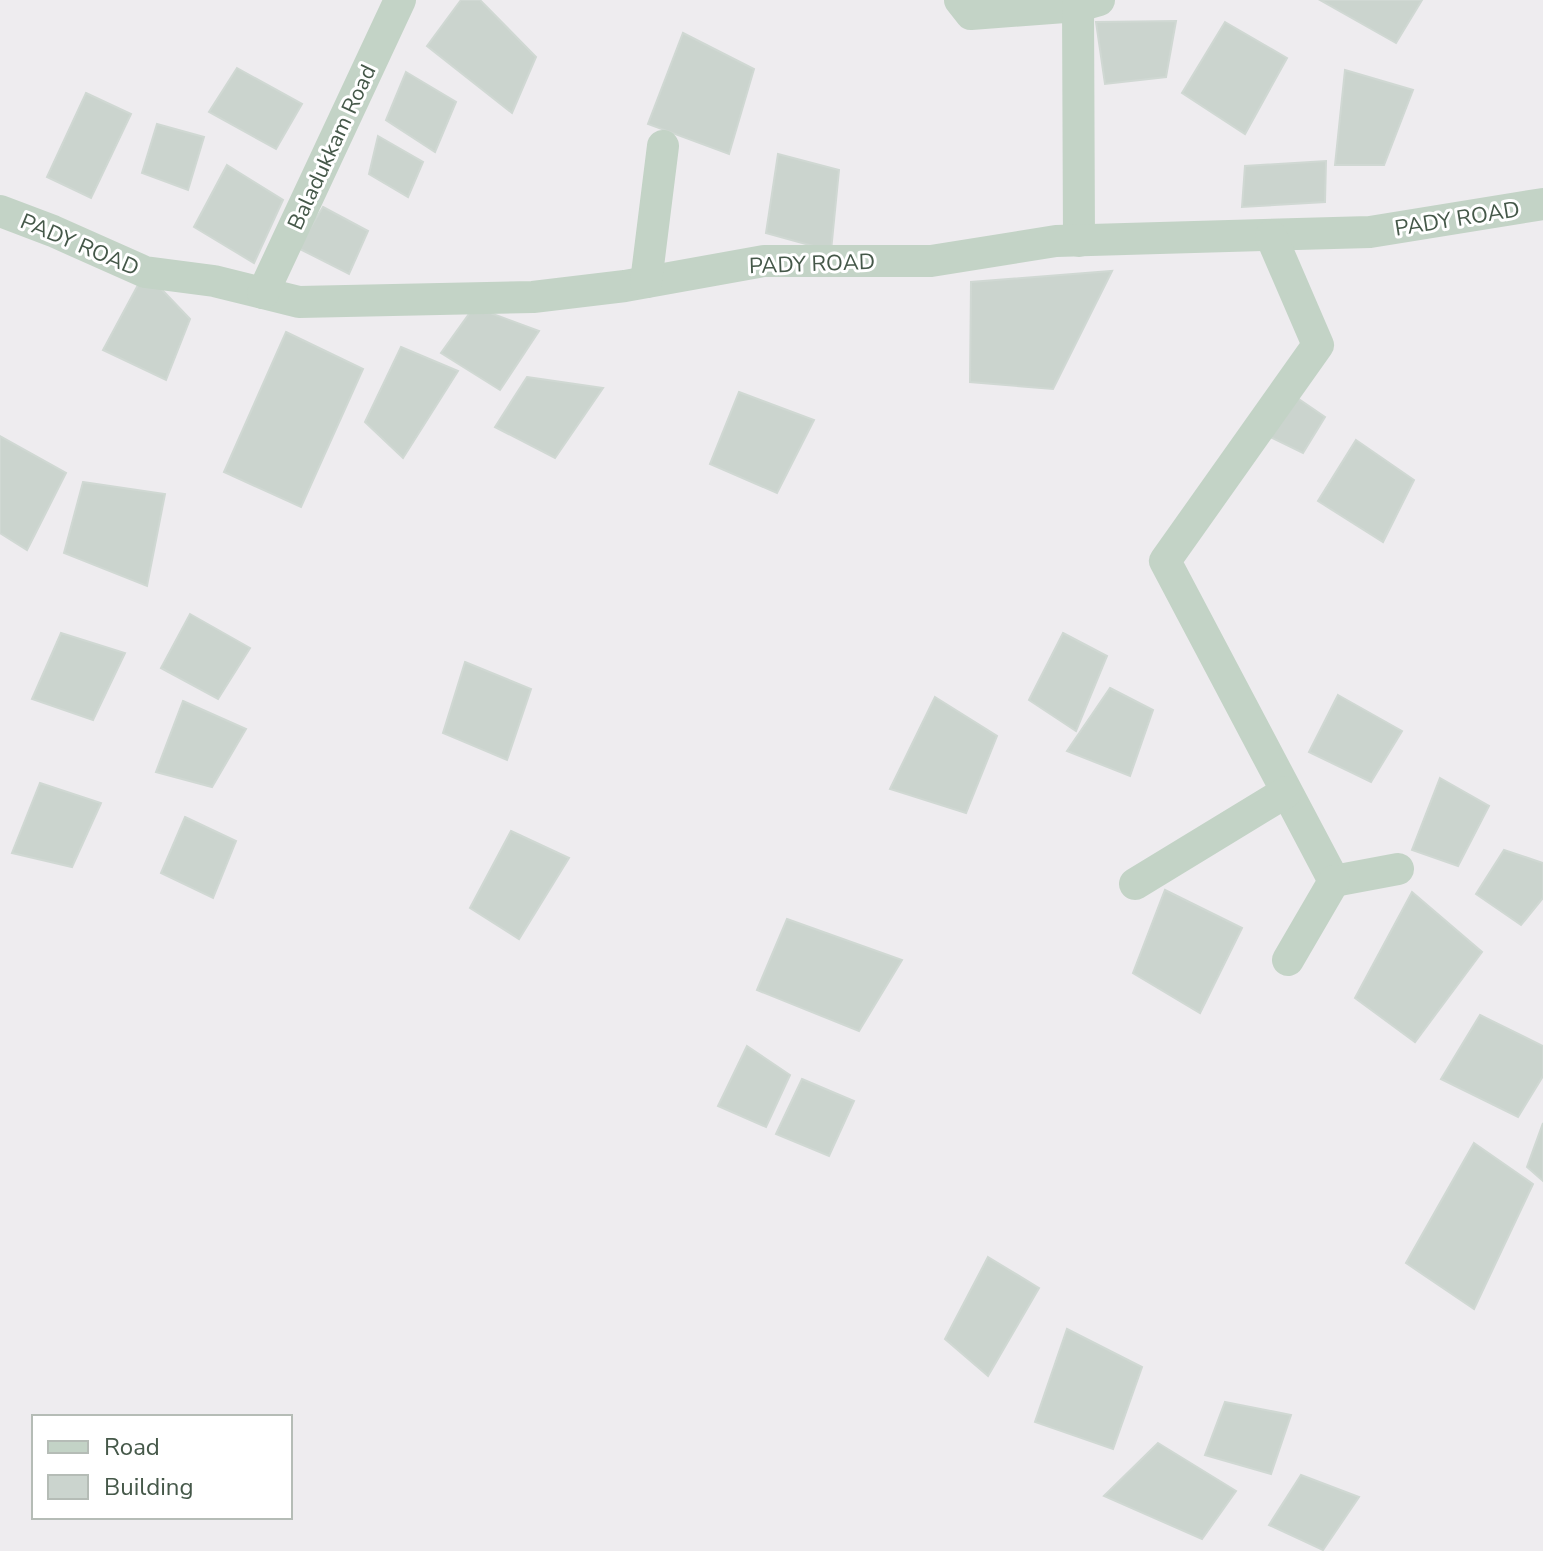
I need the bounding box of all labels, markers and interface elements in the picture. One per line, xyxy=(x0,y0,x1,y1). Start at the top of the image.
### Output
street label: Baladukkam Road xyxy=(280,60,383,235)
street label: PADY ROAD xyxy=(1393,194,1522,244)
street label: PADY ROAD xyxy=(16,206,144,283)
street label: PADY ROAD xyxy=(749,247,876,281)
legend xyxy=(32,1415,292,1519)
text: Road xyxy=(104,1431,160,1463)
text: Building xyxy=(104,1471,194,1503)

